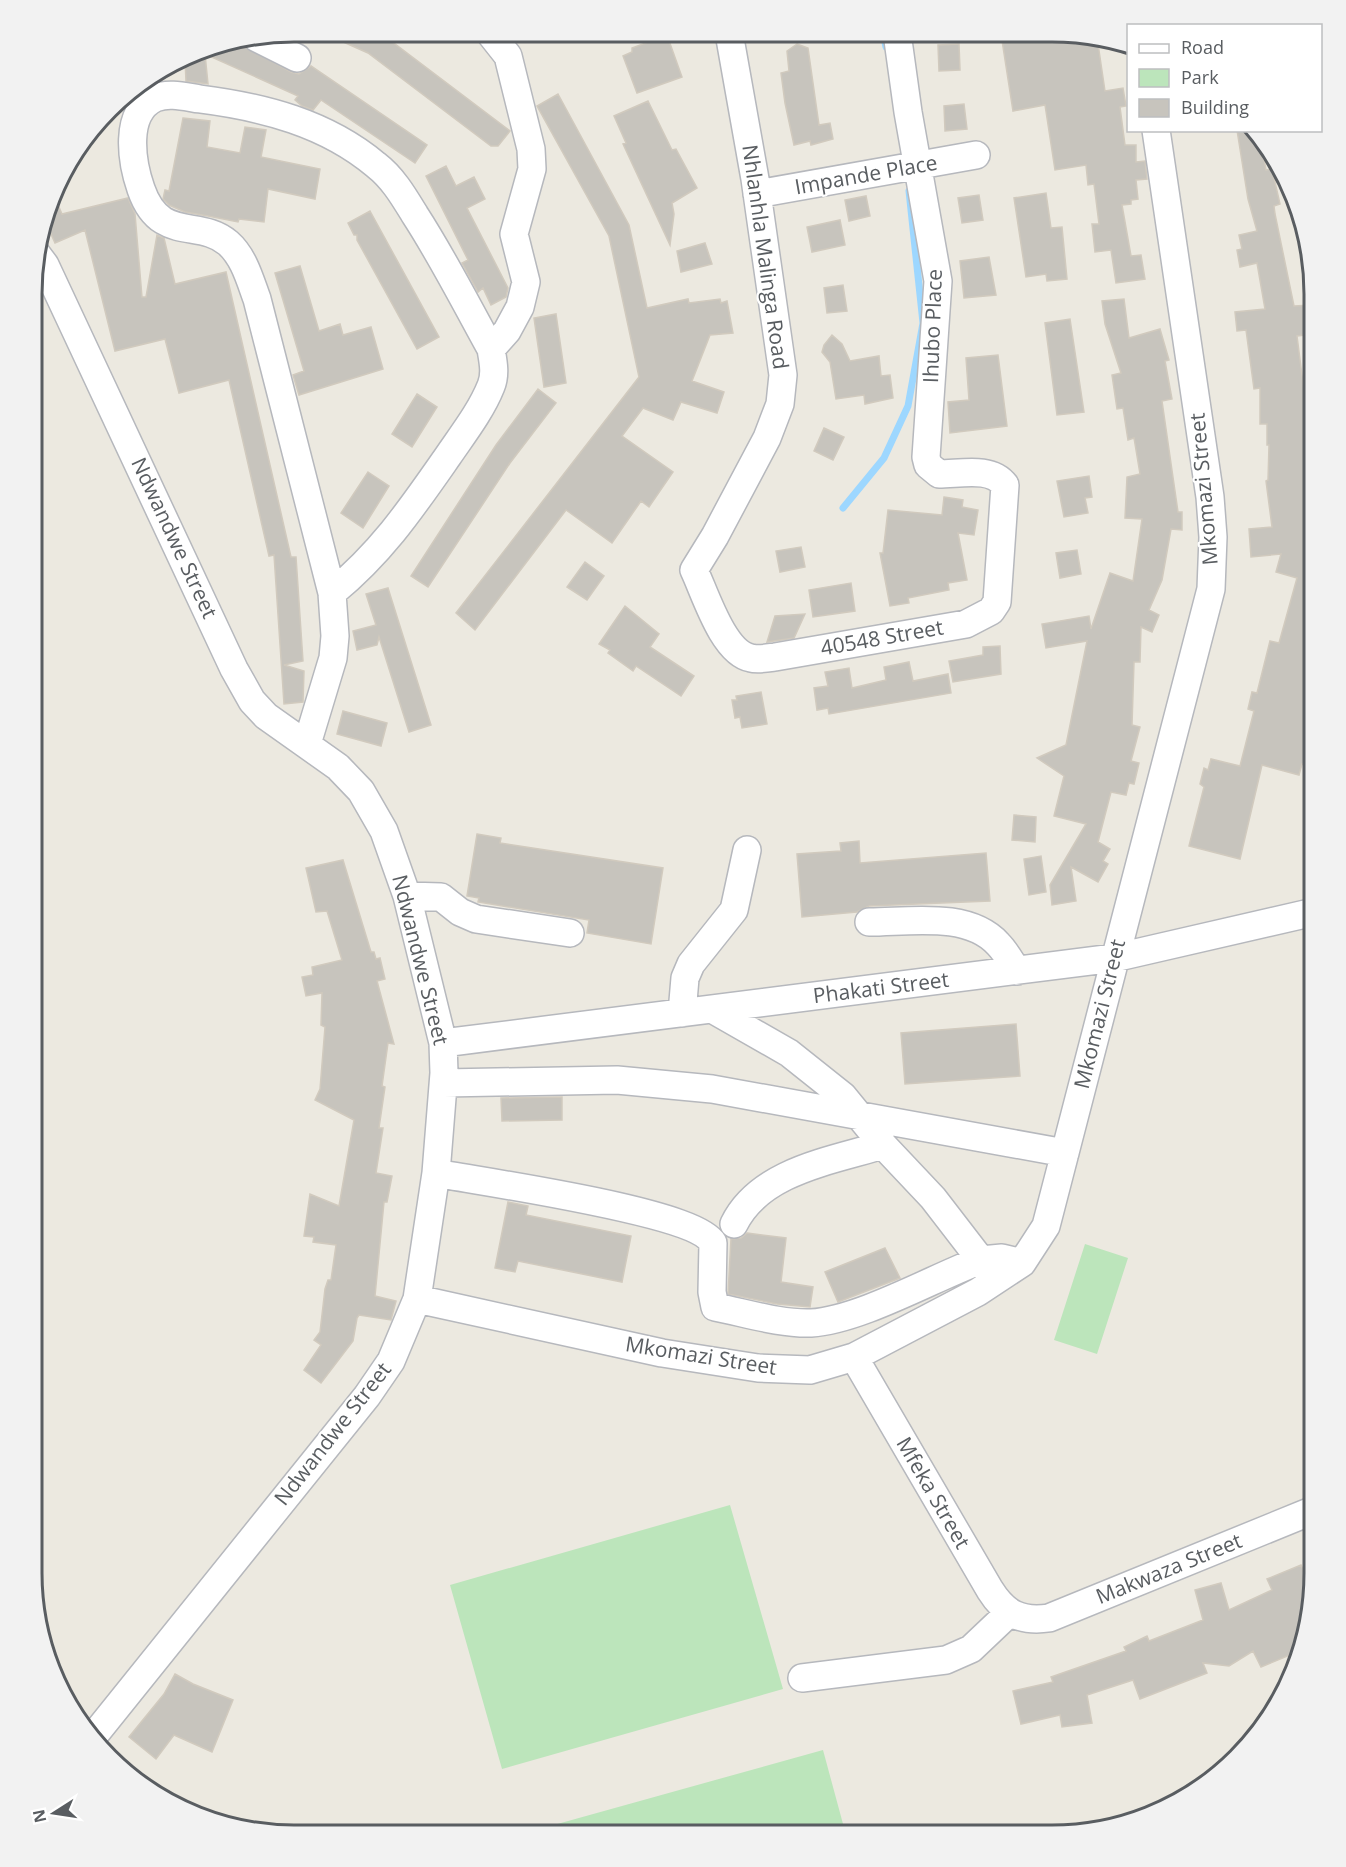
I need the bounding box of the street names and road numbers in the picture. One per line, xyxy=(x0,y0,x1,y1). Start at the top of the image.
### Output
street label: Nhlanhla Malinga Road xyxy=(736,143,796,371)
street label: Impande Place xyxy=(792,148,939,200)
street label: Ihubo Place xyxy=(916,269,948,383)
street label: Mkomazi Street xyxy=(1182,412,1224,566)
street label: Ndwandwe Street xyxy=(125,453,224,623)
street label: 40548 Street xyxy=(818,612,945,662)
street label: Ndwandwe Street xyxy=(386,872,456,1048)
street label: Mkomazi Street xyxy=(1067,936,1131,1091)
street label: Phakati Street xyxy=(811,965,950,1009)
street label: Mkomazi Street xyxy=(623,1329,779,1381)
street label: Ndwandwe Street xyxy=(267,1356,397,1511)
street label: Mfeka Street xyxy=(891,1432,977,1553)
street label: Makwaza Street xyxy=(1091,1526,1246,1610)

